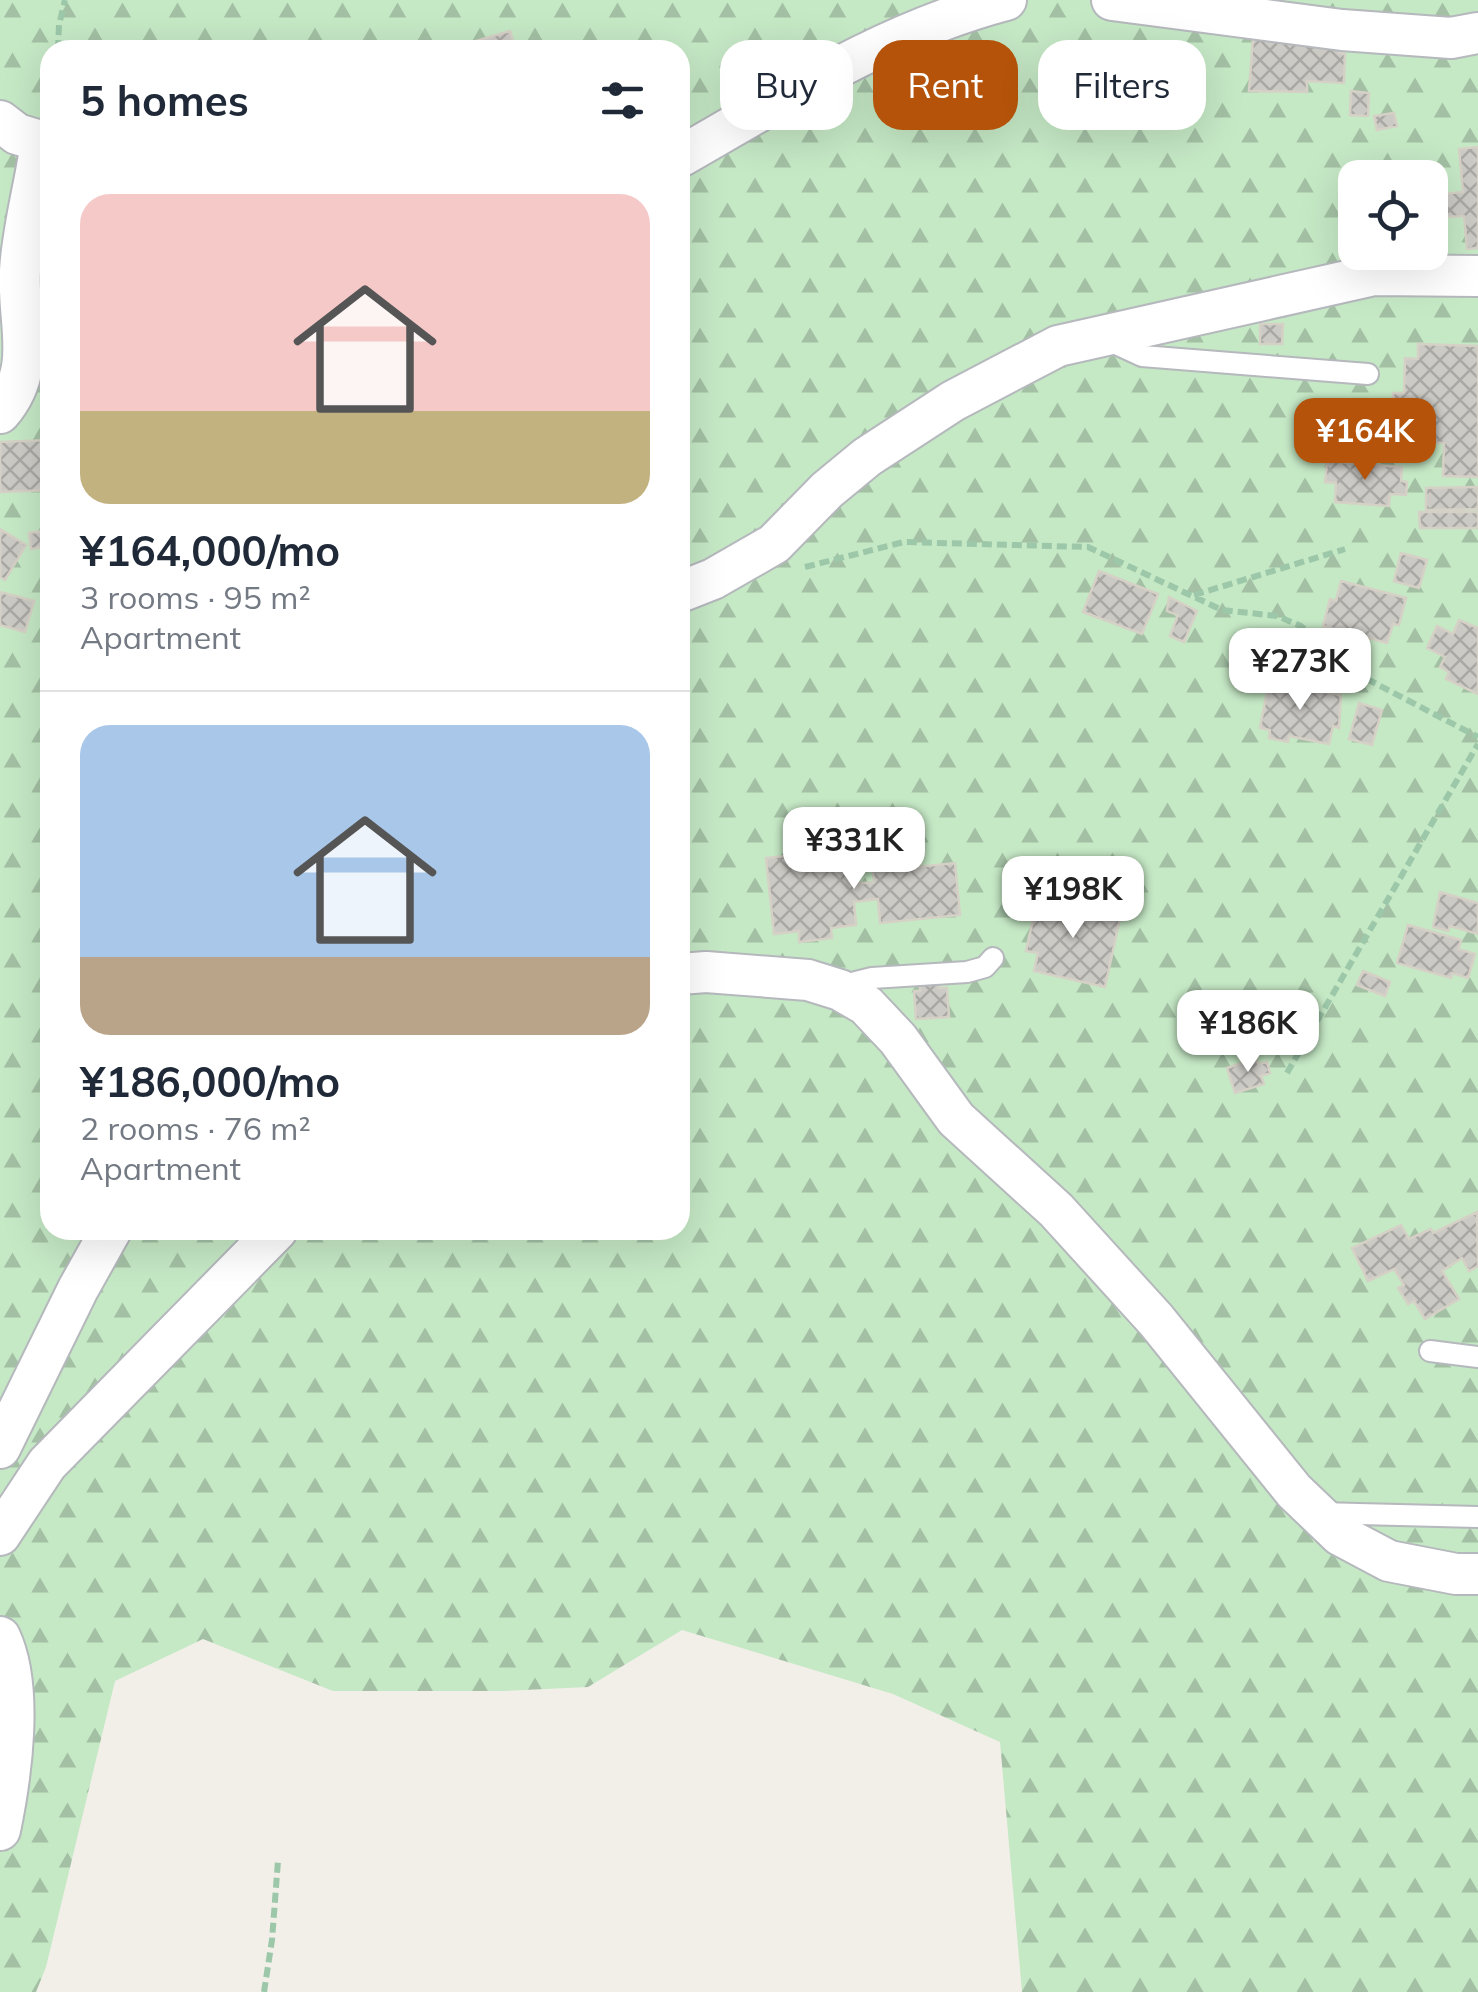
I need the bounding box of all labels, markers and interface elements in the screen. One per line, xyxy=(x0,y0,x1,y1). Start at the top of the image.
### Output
chip: Buy xyxy=(720,40,853,130)
chip: Rent xyxy=(873,40,1018,130)
chip: Filters xyxy=(1038,40,1206,130)
icon: filters xyxy=(595,73,650,128)
text: 5 homes xyxy=(80,74,249,127)
map controls xyxy=(1338,160,1448,270)
button: locate xyxy=(1338,160,1448,270)
icon: home xyxy=(275,259,455,439)
pin: ¥164K xyxy=(1295,398,1435,483)
text: ¥164K xyxy=(1316,410,1414,450)
text: ¥164,000/mo xyxy=(80,524,340,577)
text: 3 rooms · 95 m² xyxy=(80,577,311,617)
text: Apartment xyxy=(80,617,241,657)
pin: ¥273K xyxy=(1230,628,1370,713)
text: ¥273K xyxy=(1251,640,1349,680)
icon: home xyxy=(275,790,455,970)
pin: ¥331K xyxy=(784,807,924,892)
text: ¥331K xyxy=(805,819,903,859)
pin: ¥198K xyxy=(1003,856,1143,941)
text: ¥198K xyxy=(1024,868,1122,908)
pin: ¥186K xyxy=(1178,990,1318,1075)
text: ¥186K xyxy=(1199,1002,1297,1042)
text: ¥186,000/mo xyxy=(80,1055,340,1108)
text: 2 rooms · 76 m² xyxy=(80,1108,311,1148)
text: Apartment xyxy=(80,1148,241,1188)

